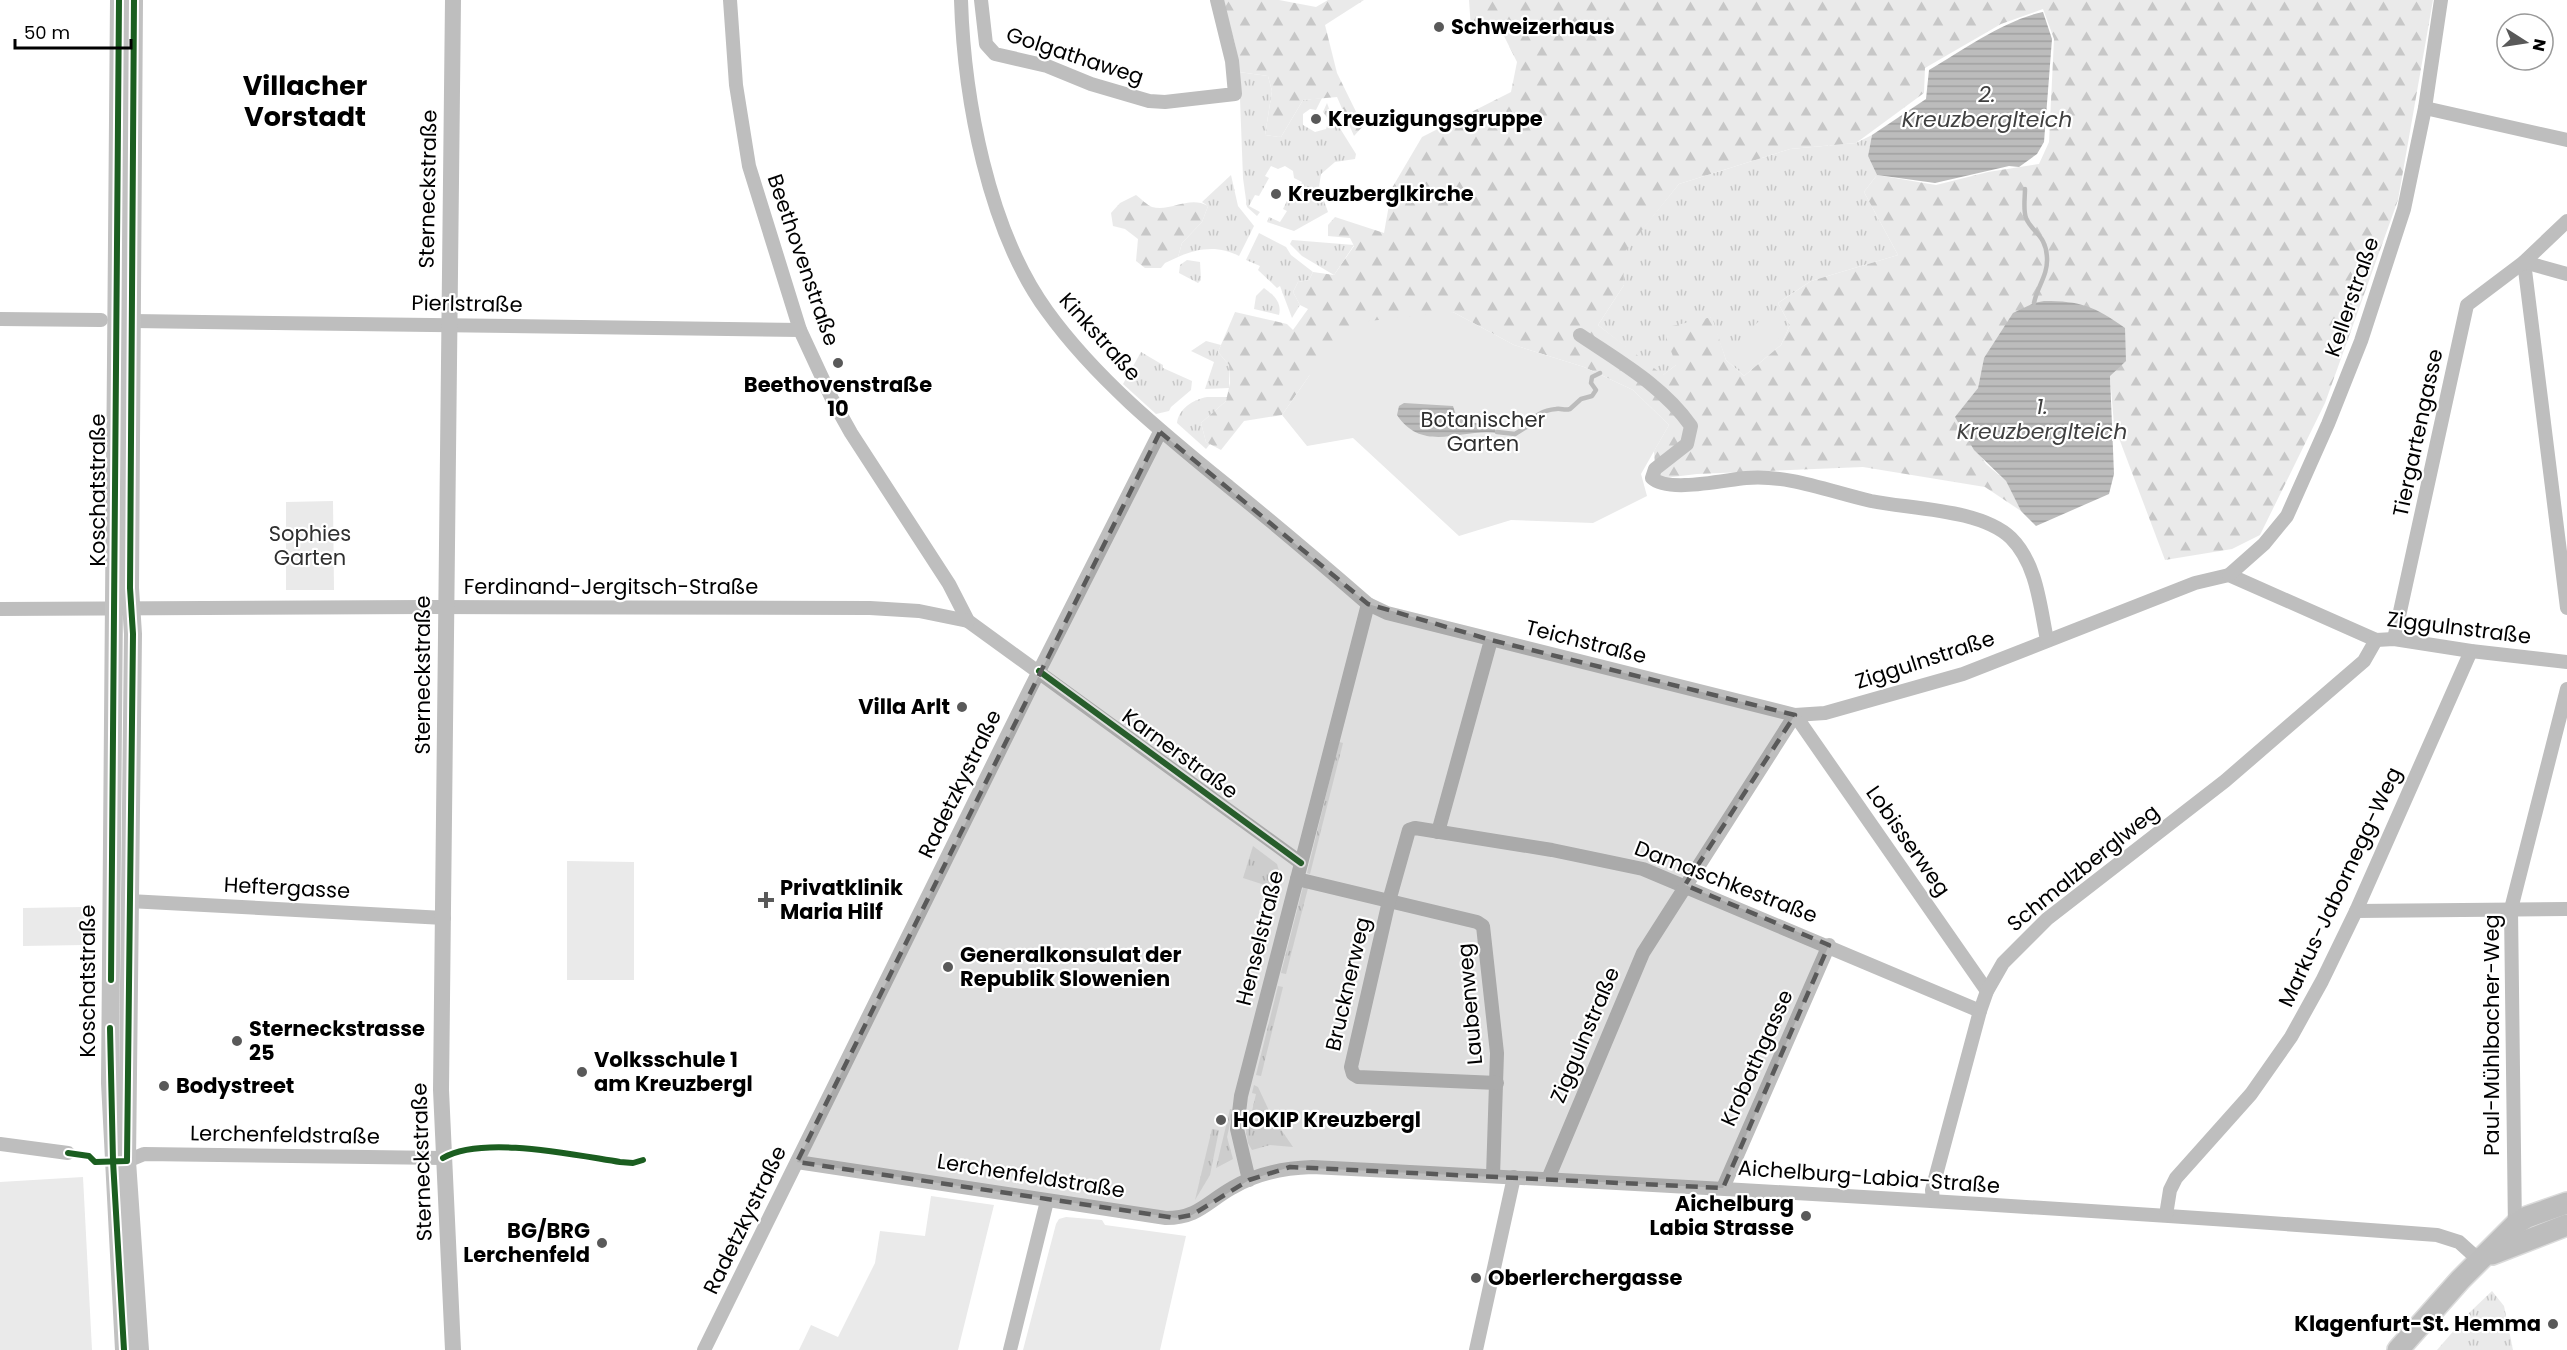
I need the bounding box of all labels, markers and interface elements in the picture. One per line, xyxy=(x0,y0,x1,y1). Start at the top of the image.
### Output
scale bar xyxy=(15,12,130,50)
place label: Schweizerhaus xyxy=(1451,12,1615,41)
north arrow xyxy=(2495,12,2555,72)
text: 50 m xyxy=(24,20,70,45)
street label: Golgathaweg xyxy=(1003,20,1148,91)
marker: Schweizerhaus xyxy=(1432,20,1446,34)
text: N xyxy=(2527,37,2552,53)
district label: Villacher Vorstadt xyxy=(243,67,368,135)
water label: 2. Kreuzberglteich xyxy=(1902,79,2072,135)
place label: Kreuzigungsgruppe xyxy=(1328,104,1543,133)
street label: Sterneckstraße xyxy=(412,109,443,269)
marker: Kreuzigungsgruppe xyxy=(1309,112,1323,126)
street label: Beethovenstraße xyxy=(761,170,846,349)
place label: Kreuzberglkirche xyxy=(1288,179,1474,208)
marker: Kreuzberglkirche xyxy=(1269,187,1283,201)
street label: Kellerstraße xyxy=(2318,233,2386,361)
street label: Kinkstraße xyxy=(1053,286,1148,387)
street label: Pierlstraße xyxy=(411,288,523,319)
street label: Tiergartengasse xyxy=(2386,346,2449,520)
marker: Beethovenstraße 10 xyxy=(831,356,845,370)
place label: Beethovenstraße 10 xyxy=(744,370,932,423)
water label: 1. Kreuzberglteich xyxy=(1957,391,2127,447)
park label: Botanischer Garten xyxy=(1421,405,1546,458)
street label: Koschatstraße xyxy=(83,414,112,566)
park label: Sophies Garten xyxy=(269,519,351,572)
street label: Ferdinand-Jergitsch-Straße xyxy=(464,572,758,601)
street label: Sterneckstraße xyxy=(408,596,437,754)
street label: Ziggulnstraße xyxy=(2385,604,2533,651)
street label: Teichstraße xyxy=(1523,612,1650,671)
street label: Ziggulnstraße xyxy=(1851,623,1998,696)
place label: Villa Arlt xyxy=(858,692,950,721)
marker: Villa Arlt xyxy=(955,700,969,714)
street label: Karnerstraße xyxy=(1116,702,1244,806)
street label: Radetzkystraße xyxy=(911,705,1008,863)
street label: Markus-Jabornegg-Weg xyxy=(2271,762,2408,1012)
street label: Lobisserweg xyxy=(1860,780,1957,902)
street label: Schmalzberglweg xyxy=(2001,797,2165,938)
street label: Damaschkestraße xyxy=(1631,833,1822,930)
street label: Henselstraße xyxy=(1229,867,1290,1008)
street label: Heftergasse xyxy=(223,870,351,905)
place label: Privatklinik Maria Hilf xyxy=(780,873,903,926)
marker: Privatklinik Maria Hilf xyxy=(757,891,775,909)
street label: Koschatstraße xyxy=(73,905,102,1057)
street label: Brucknerweg xyxy=(1318,914,1377,1054)
street label: Paul-Mühlbacher-Weg xyxy=(2477,914,2506,1156)
place label: Generalkonsulat der Republik Slowenien xyxy=(960,940,1181,993)
street label: Laubenweg xyxy=(1450,942,1489,1066)
marker: Generalkonsulat der Republik Slowenien xyxy=(941,960,955,974)
street label: Ziggulnstraße xyxy=(1543,962,1626,1107)
street label: Krobathgasse xyxy=(1713,985,1800,1131)
place label: Sterneckstrasse 25 xyxy=(249,1014,425,1067)
marker: Sterneckstrasse 25 xyxy=(230,1034,244,1048)
place label: Volksschule 1 am Kreuzbergl xyxy=(594,1045,753,1098)
marker: Volksschule 1 am Kreuzbergl xyxy=(575,1065,589,1079)
place label: Bodystreet xyxy=(176,1071,294,1100)
marker: Bodystreet xyxy=(157,1079,171,1093)
street label: Sterneckstraße xyxy=(404,1082,439,1242)
place label: HOKIP Kreuzbergl xyxy=(1233,1105,1421,1134)
marker: HOKIP Kreuzbergl xyxy=(1214,1113,1228,1127)
street label: Lerchenfeldstraße xyxy=(190,1118,380,1151)
street label: Radetzkystraße xyxy=(696,1141,793,1299)
street label: Lerchenfeldstraße xyxy=(935,1146,1127,1205)
street label: Aichelburg-Labia-Straße xyxy=(1737,1153,2001,1200)
place label: Aichelburg Labia Strasse xyxy=(1649,1189,1794,1242)
marker: Aichelburg Labia Strasse xyxy=(1799,1209,1813,1223)
place label: BG/BRG Lerchenfeld xyxy=(463,1216,590,1269)
marker: BG/BRG Lerchenfeld xyxy=(595,1236,609,1250)
place label: Oberlerchergasse xyxy=(1488,1263,1683,1292)
marker: Oberlerchergasse xyxy=(1469,1271,1483,1285)
place label: Klagenfurt-St. Hemma xyxy=(2294,1309,2541,1338)
marker: Klagenfurt-St. Hemma xyxy=(2546,1317,2560,1331)

